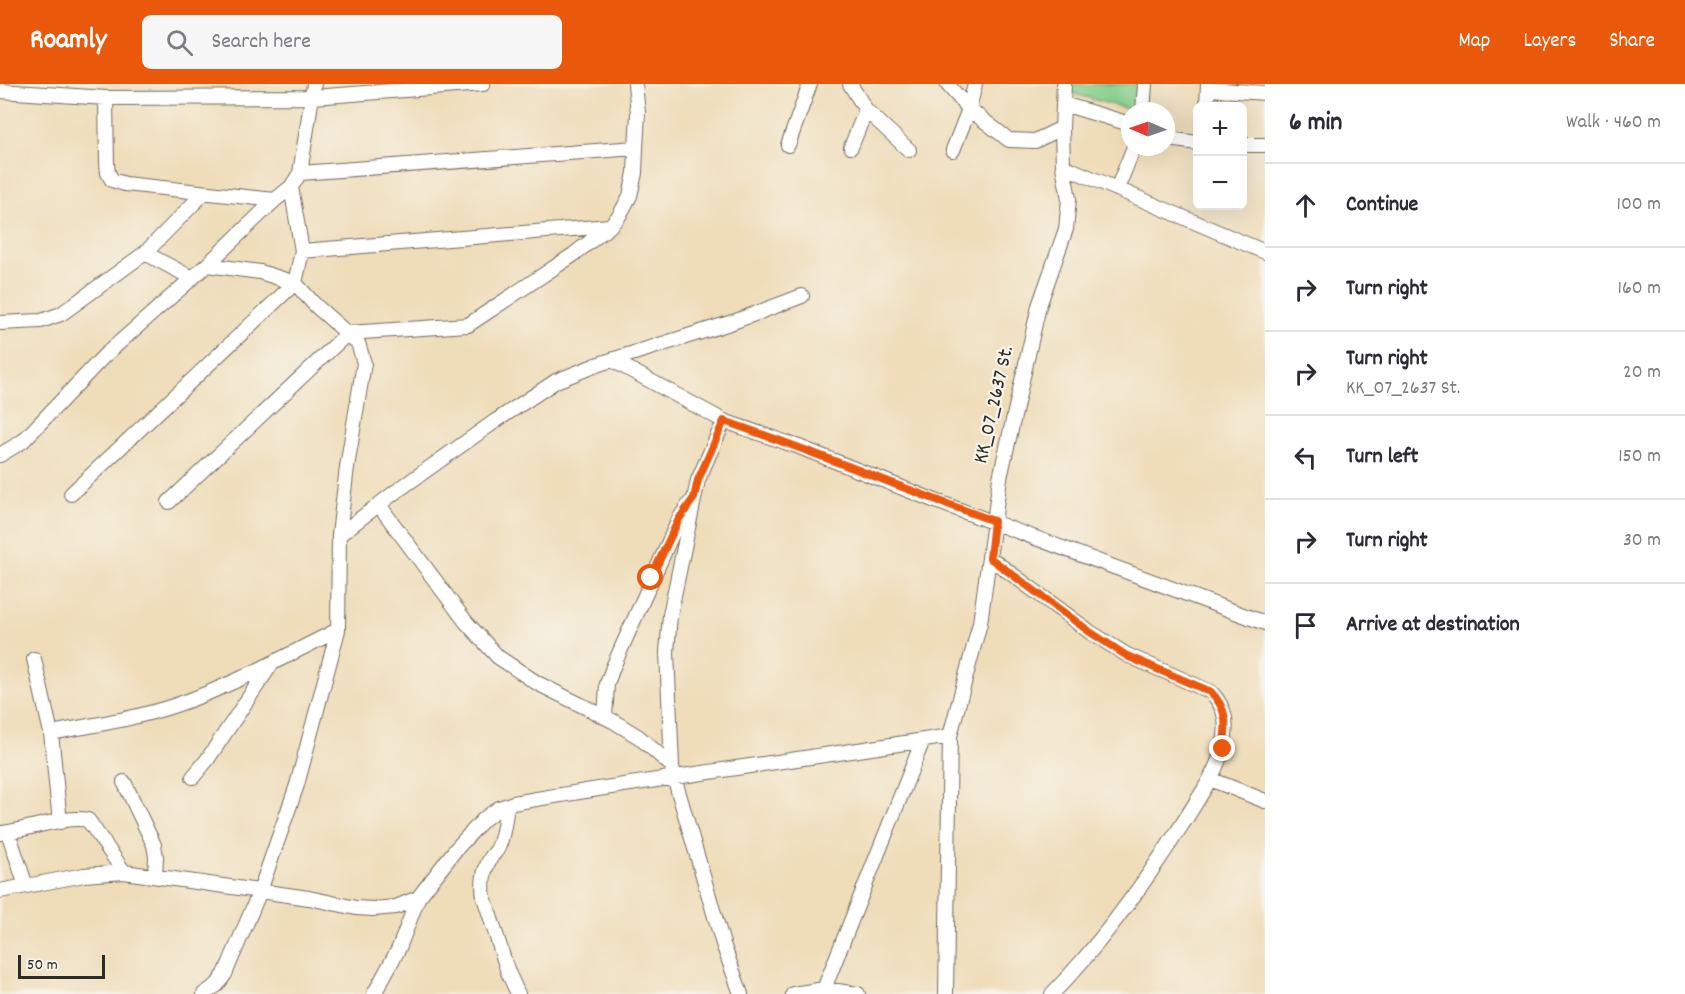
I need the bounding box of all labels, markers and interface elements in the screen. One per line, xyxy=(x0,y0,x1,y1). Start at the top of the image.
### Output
search box xyxy=(142,15,562,69)
text: Roamly xyxy=(30,22,106,62)
icon: search xyxy=(163,26,196,59)
text: Search here xyxy=(211,27,311,58)
text: Map xyxy=(1459,27,1490,57)
text: Layers xyxy=(1523,27,1576,57)
text: Share xyxy=(1609,27,1655,57)
north arrow xyxy=(1121,102,1175,156)
map controls xyxy=(1193,102,1247,210)
button: + xyxy=(1193,102,1247,156)
text: 6 min xyxy=(1289,105,1342,142)
text: Walk · 460 m xyxy=(1566,109,1661,137)
button: − xyxy=(1193,156,1247,210)
icon: ahead xyxy=(1289,189,1322,222)
text: Continue xyxy=(1346,190,1418,221)
text: 100 m xyxy=(1617,191,1661,219)
icon: right xyxy=(1289,273,1322,306)
text: Turn right xyxy=(1346,274,1428,305)
text: 160 m xyxy=(1618,275,1661,303)
street label: KK_07_2637 St. xyxy=(967,343,1023,467)
text: Turn right xyxy=(1346,344,1428,375)
icon: right xyxy=(1289,357,1322,390)
text: 20 m xyxy=(1623,359,1661,387)
text: KK_07_2637 St. xyxy=(1346,375,1460,403)
icon: left xyxy=(1289,441,1322,474)
text: Turn left xyxy=(1346,442,1418,473)
text: 150 m xyxy=(1618,443,1661,471)
icon: right xyxy=(1289,525,1322,558)
text: Turn right xyxy=(1346,526,1428,557)
text: 30 m xyxy=(1623,527,1661,555)
route start xyxy=(637,564,663,590)
icon: arrive xyxy=(1289,609,1322,642)
text: Arrive at destination xyxy=(1346,610,1520,641)
route end xyxy=(1209,735,1235,761)
scale bar xyxy=(18,952,105,980)
text: 50 m xyxy=(27,954,58,977)

